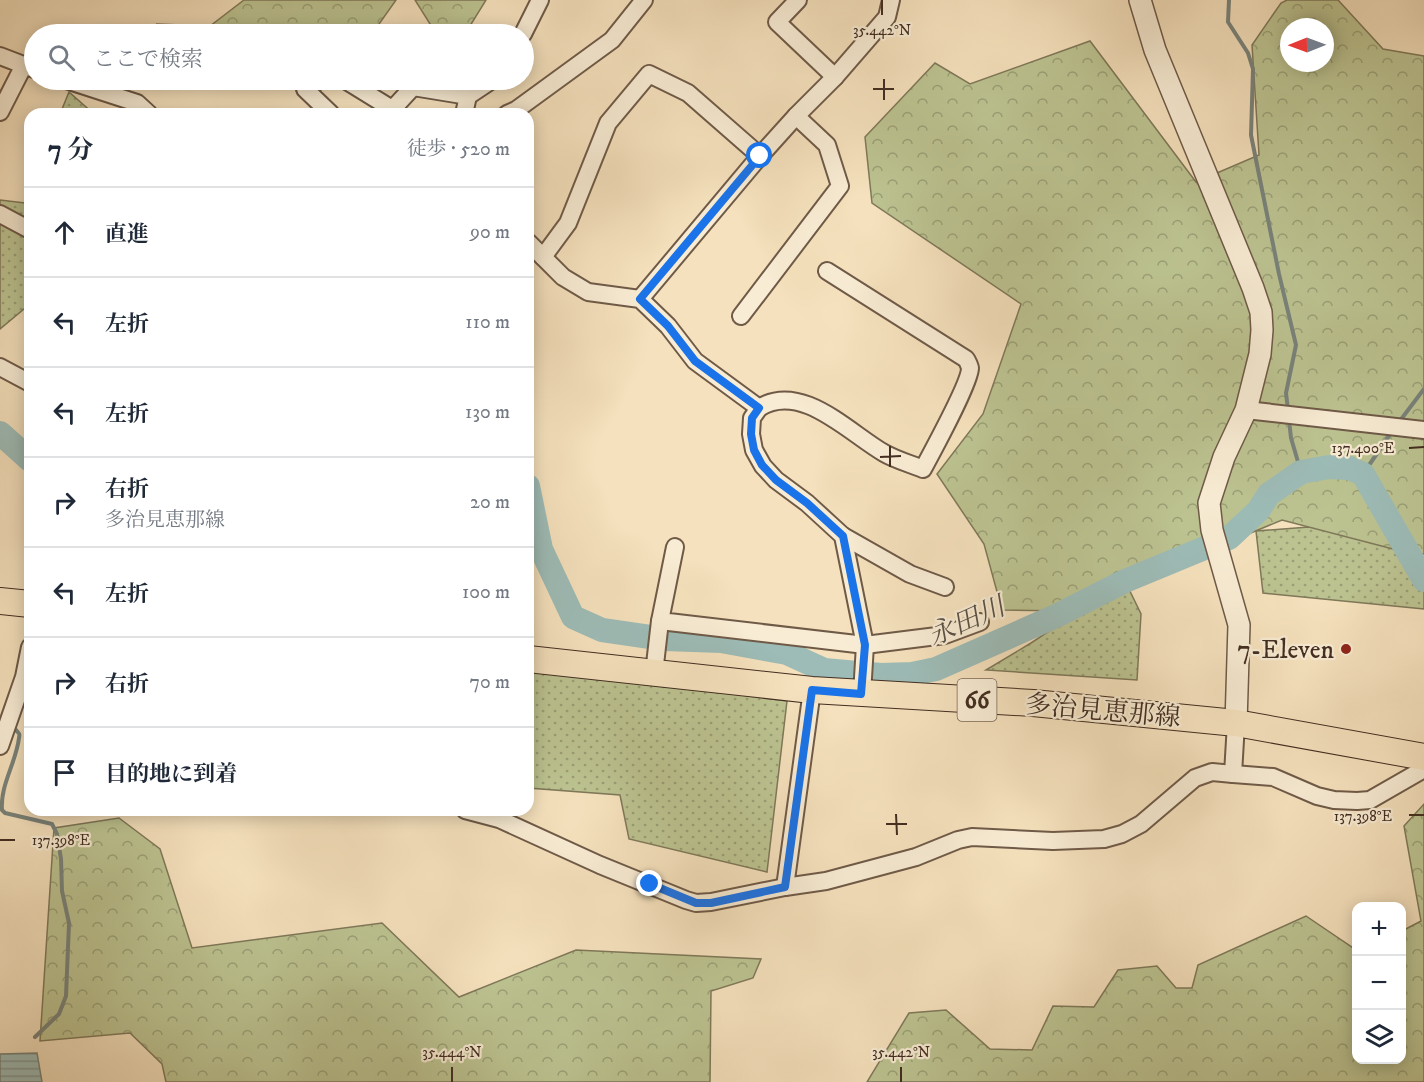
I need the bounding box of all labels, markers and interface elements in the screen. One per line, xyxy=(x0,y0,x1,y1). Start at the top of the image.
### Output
north arrow xyxy=(1280,18,1334,72)
text: 35.442°N xyxy=(853,21,911,40)
search box xyxy=(24,24,534,90)
icon: search xyxy=(45,41,78,74)
text: ここで検索 xyxy=(93,46,203,73)
text: 7 分 xyxy=(48,134,93,167)
text: 徒歩 · 520 m xyxy=(407,137,510,162)
route start xyxy=(746,142,772,168)
icon: ahead xyxy=(48,216,81,249)
text: 90 m xyxy=(470,220,510,245)
text: 直進 xyxy=(105,221,149,248)
icon: left xyxy=(48,306,81,339)
text: 110 m xyxy=(465,310,510,335)
text: 左折 xyxy=(105,311,149,338)
icon: left xyxy=(48,396,81,429)
text: 130 m xyxy=(465,400,510,425)
text: 左折 xyxy=(105,401,149,428)
text: 137.400°E xyxy=(1332,439,1395,458)
text: 右折 xyxy=(105,476,149,503)
icon: right xyxy=(48,486,81,519)
text: 20 m xyxy=(470,490,510,515)
text: 多治見恵那線 xyxy=(105,508,225,533)
icon: left xyxy=(48,576,81,609)
text: 100 m xyxy=(462,580,510,605)
text: 左折 xyxy=(105,581,149,608)
water label: 永田川 xyxy=(922,589,1013,654)
place label: 7-Eleven xyxy=(1237,634,1334,667)
marker: 7-Eleven xyxy=(1339,642,1353,656)
icon: right xyxy=(48,666,81,699)
text: 70 m xyxy=(469,670,510,695)
text: 右折 xyxy=(105,671,149,698)
road number: 66 xyxy=(958,679,996,721)
street label: 多治見恵那線 xyxy=(1024,688,1182,735)
icon: arrive xyxy=(48,756,81,789)
text: 目的地に到着 xyxy=(105,761,237,788)
text: 137.398°E xyxy=(1334,807,1393,826)
text: 137.398°E xyxy=(32,831,91,850)
route end xyxy=(636,870,662,896)
map controls xyxy=(1352,902,1406,1064)
button: + xyxy=(1352,902,1406,956)
button: − xyxy=(1352,956,1406,1010)
button: layers xyxy=(1352,1010,1406,1064)
text: 35.444°N xyxy=(422,1043,482,1062)
text: 35.442°N xyxy=(872,1043,930,1062)

